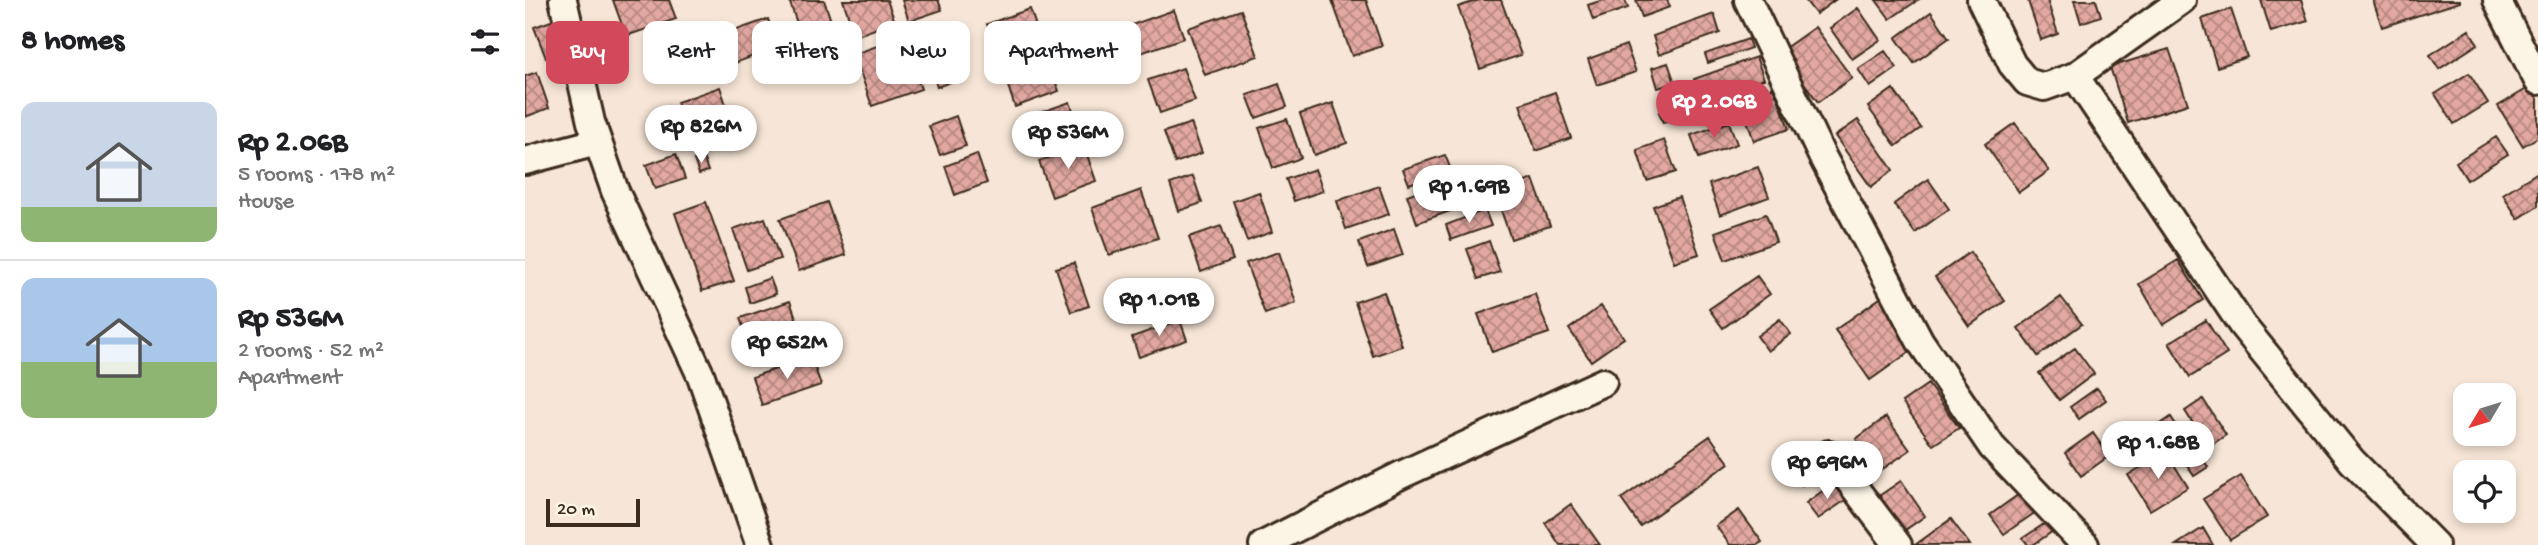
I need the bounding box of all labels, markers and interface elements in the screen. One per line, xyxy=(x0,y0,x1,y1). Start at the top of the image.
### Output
chip: Buy xyxy=(546,21,629,84)
chip: Rent xyxy=(643,21,738,84)
chip: Filters xyxy=(752,21,862,84)
chip: New xyxy=(876,21,970,84)
chip: Apartment xyxy=(984,21,1141,84)
icon: filters xyxy=(466,23,504,61)
text: 8 homes xyxy=(21,25,124,60)
pin: Rp 2.06B xyxy=(1642,80,1786,140)
text: Rp 2.06B xyxy=(1672,89,1756,116)
pin: Rp 826M xyxy=(636,106,766,165)
pin: Rp 536M xyxy=(1003,111,1133,171)
text: Rp 826M xyxy=(661,114,741,141)
text: Rp 536M xyxy=(1028,120,1108,147)
text: Rp 2.06B xyxy=(238,127,347,162)
icon: home xyxy=(77,130,161,214)
text: 5 rooms · 178 m² xyxy=(238,162,395,189)
pin: Rp 1.69B xyxy=(1397,166,1541,225)
text: Rp 1.69B xyxy=(1429,174,1509,201)
text: House xyxy=(238,189,294,216)
pin: Rp 1.01B xyxy=(1087,278,1231,338)
text: Rp 1.01B xyxy=(1119,287,1199,314)
text: Rp 536M xyxy=(238,303,343,338)
icon: home xyxy=(77,306,161,390)
pin: Rp 652M xyxy=(722,322,852,381)
text: Rp 652M xyxy=(747,330,827,357)
text: 2 rooms · 52 m² xyxy=(238,338,384,365)
text: Apartment xyxy=(238,365,342,392)
north arrow xyxy=(2453,383,2517,446)
map controls xyxy=(2453,383,2516,523)
pin: Rp 1.68B xyxy=(2086,421,2230,481)
text: Rp 1.68B xyxy=(2117,430,2199,457)
pin: Rp 696M xyxy=(1762,442,1892,501)
text: Rp 696M xyxy=(1787,450,1867,477)
button: locate xyxy=(2453,460,2516,523)
scale bar xyxy=(546,496,641,528)
text: 20 m xyxy=(557,499,595,522)

